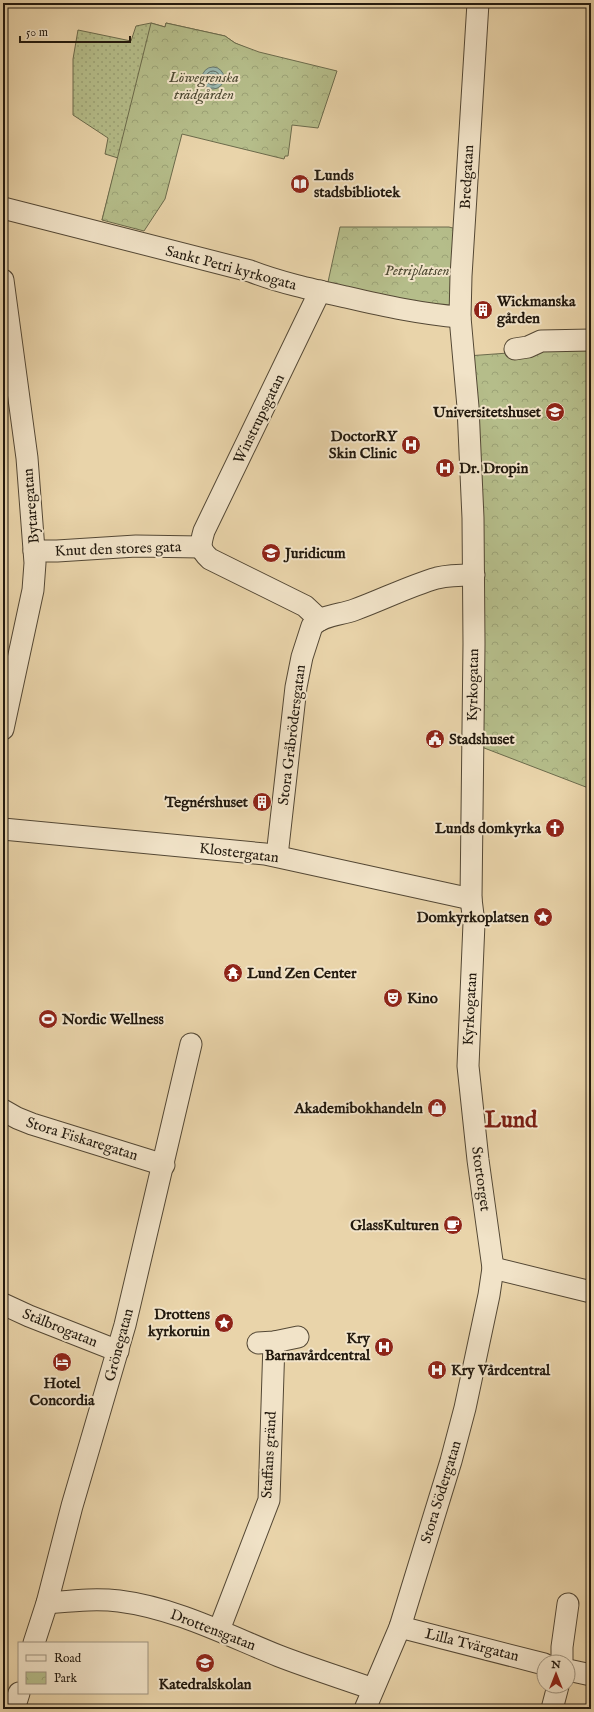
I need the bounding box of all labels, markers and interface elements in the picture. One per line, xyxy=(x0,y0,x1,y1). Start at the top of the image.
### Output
scale bar xyxy=(20,18,130,44)
text: 50 m xyxy=(26,25,48,40)
park label: Löwegrenska trädgården xyxy=(168,68,239,105)
street label: Bredgatan xyxy=(456,144,478,210)
place label: Lunds stadsbibliotek xyxy=(314,166,401,202)
library icon: Lunds stadsbibliotek xyxy=(289,173,311,195)
street label: Sankt Petri kyrkogata xyxy=(163,241,299,295)
park label: Petriplatsen xyxy=(385,261,449,280)
place label: Wickmanska gården xyxy=(496,292,576,328)
building icon: Wickmanska gården xyxy=(472,299,494,321)
street label: Winstrupsgatan xyxy=(229,371,289,467)
school or university icon: Universitetshuset xyxy=(544,401,566,423)
place label: Universitetshuset xyxy=(432,403,542,422)
place label: DoctorRY Skin Clinic xyxy=(329,427,399,463)
hospital icon: DoctorRY Skin Clinic xyxy=(400,434,422,456)
hospital icon: Dr. Dropin xyxy=(434,457,456,479)
place label: Dr. Dropin xyxy=(459,459,529,478)
street label: Bytaregatan xyxy=(18,468,44,544)
street label: Knut den stores gata xyxy=(54,537,182,561)
school or university icon: Juridicum xyxy=(260,542,282,564)
place label: Juridicum xyxy=(283,544,346,563)
street label: Kyrkogatan xyxy=(463,648,483,722)
street label: Stora Gråbrödersgatan xyxy=(274,664,310,806)
public building icon: Stadshuset xyxy=(424,728,446,750)
place label: Stadshuset xyxy=(449,730,515,749)
building icon: Tegnérshuset xyxy=(251,791,273,813)
place label: Tegnérshuset xyxy=(164,793,249,812)
church icon: Lunds domkyrka xyxy=(544,817,566,839)
place label: Lunds domkyrka xyxy=(435,819,542,838)
street label: Klostergatan xyxy=(198,839,280,867)
place icon: Domkyrkoplatsen xyxy=(532,906,554,928)
place label: Domkyrkoplatsen xyxy=(416,908,529,927)
temple icon: Lund Zen Center xyxy=(222,962,244,984)
place label: Lund Zen Center xyxy=(247,964,357,983)
street label: Kyrkogatan xyxy=(459,972,481,1046)
theatre icon: Kino xyxy=(382,987,404,1009)
place label: Kino xyxy=(407,989,438,1008)
sports icon: Nordic Wellness xyxy=(37,1008,59,1030)
place label: Nordic Wellness xyxy=(61,1010,165,1029)
shop icon: Akademibokhandeln xyxy=(426,1097,448,1119)
place label: Akademibokhandeln xyxy=(293,1099,423,1118)
district label: Lund xyxy=(485,1106,538,1135)
street label: Stora Fiskaregatan xyxy=(24,1113,140,1165)
street label: Stortorget xyxy=(467,1145,495,1213)
cafe icon: GlassKulturen xyxy=(442,1214,464,1236)
place label: GlassKulturen xyxy=(350,1216,439,1235)
street label: Stålbrogatan xyxy=(20,1304,100,1352)
place label: Drottens kyrkoruin xyxy=(147,1305,211,1341)
street label: Grönegatan xyxy=(100,1307,138,1383)
place icon: Drottens kyrkoruin xyxy=(213,1312,235,1334)
place label: Kry Barnavårdcentral xyxy=(265,1329,371,1365)
hospital icon: Kry Barnavårdcentral xyxy=(373,1336,395,1358)
hotel icon: Hotel Concordia xyxy=(51,1351,73,1373)
hospital icon: Kry Vårdcentral xyxy=(426,1359,448,1381)
place label: Kry Vårdcentral xyxy=(451,1361,551,1380)
place label: Hotel Concordia xyxy=(29,1374,95,1410)
street label: Staffans gränd xyxy=(257,1410,281,1499)
street label: Stora Södergatan xyxy=(416,1438,466,1546)
street label: Drottensgatan xyxy=(167,1605,259,1655)
street label: Lilla Tvärgatan xyxy=(423,1624,521,1666)
legend xyxy=(18,1642,148,1694)
text: Road xyxy=(54,1651,82,1666)
school or university icon: Katedralskolan xyxy=(194,1652,216,1674)
north arrow xyxy=(536,1654,576,1694)
text: N xyxy=(550,1658,561,1672)
text: Park xyxy=(54,1671,77,1686)
place label: Katedralskolan xyxy=(158,1675,252,1694)

